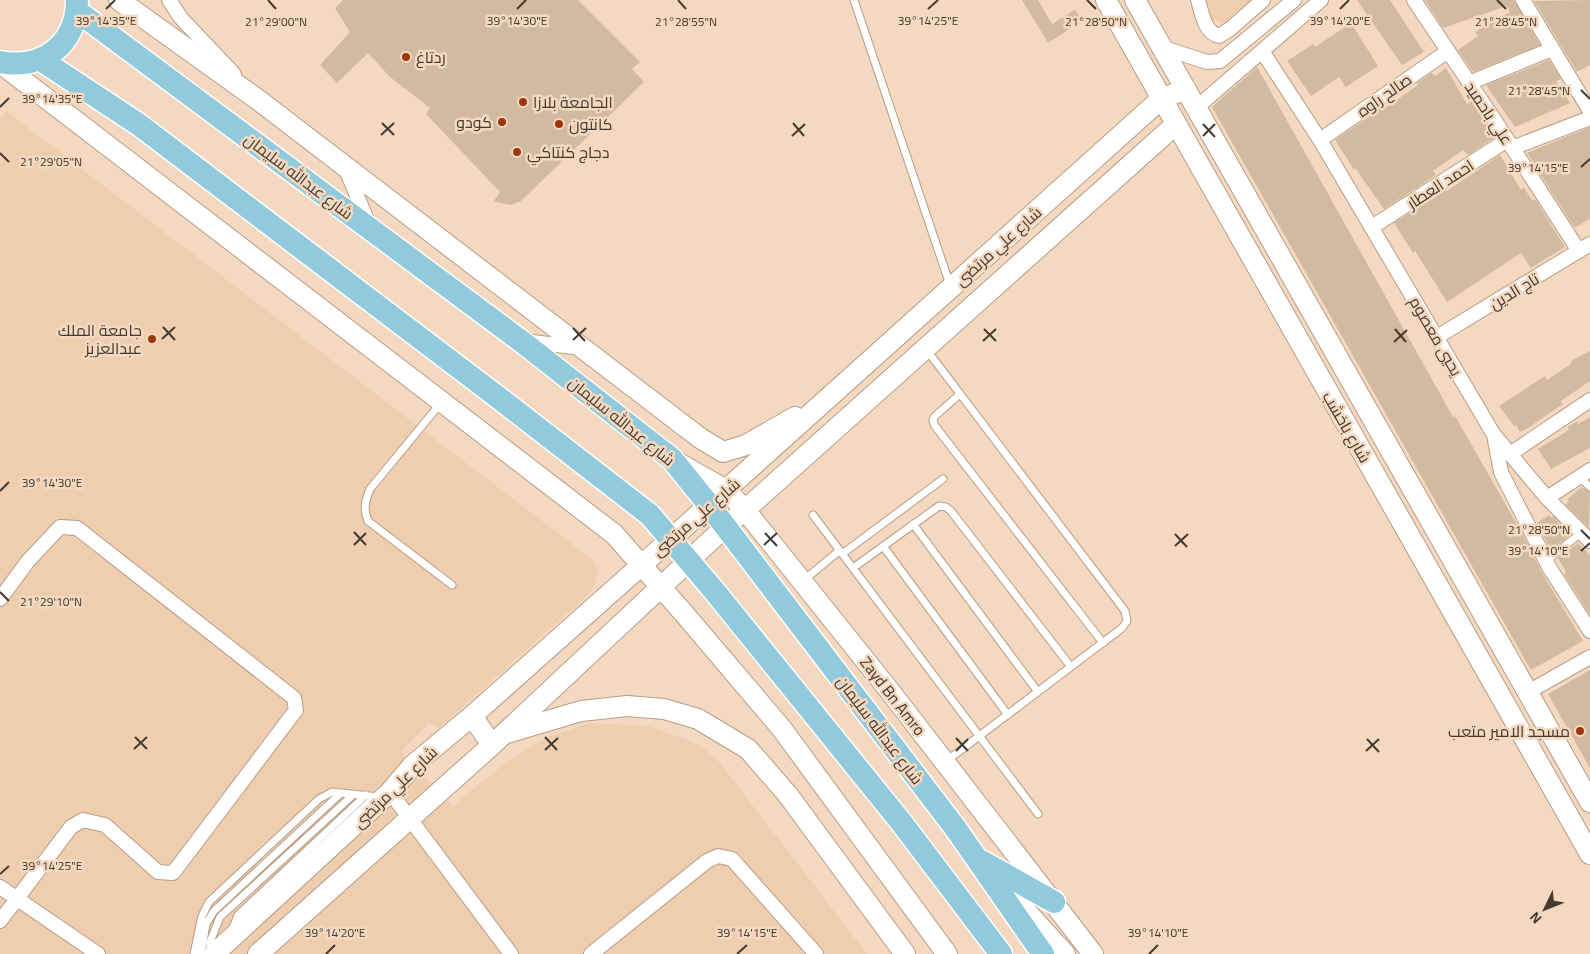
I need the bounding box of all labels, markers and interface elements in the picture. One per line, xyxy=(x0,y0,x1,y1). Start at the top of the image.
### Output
text: 39°14'35"E xyxy=(76,9,137,32)
text: 39°14'30"E xyxy=(487,9,548,32)
text: 39°14'25"E xyxy=(898,9,959,32)
text: 39°14'20"E xyxy=(1310,9,1371,32)
text: 21°29'00"N xyxy=(245,10,307,33)
text: 21°28'55"N xyxy=(655,10,717,33)
text: 21°28'50"N xyxy=(1065,10,1127,33)
text: 21°28'45"N xyxy=(1475,10,1537,33)
place label: ردتاغ xyxy=(416,42,446,72)
marker: ردتاغ xyxy=(400,51,412,63)
street label: صالح راوه xyxy=(1350,65,1418,125)
street label: علي باحميد xyxy=(1456,75,1522,151)
text: 21°28'45"N xyxy=(1508,79,1570,102)
text: 39°14'35"E xyxy=(22,87,83,110)
place label: الجامعة بلازا xyxy=(533,87,613,117)
marker: الجامعة بلازا xyxy=(517,96,529,108)
place label: كودو xyxy=(456,107,492,137)
place label: كانتون xyxy=(569,109,613,139)
marker: كودو xyxy=(496,116,508,128)
marker: كانتون xyxy=(553,118,565,130)
street label: شارع عبدالله سليمان xyxy=(238,125,360,227)
place label: دجاج كنتاكي xyxy=(527,137,609,167)
marker: دجاج كنتاكي xyxy=(511,146,523,158)
text: 21°29'05"N xyxy=(20,150,82,173)
street label: احمد العطار xyxy=(1399,151,1480,218)
text: 39°14'15"E xyxy=(1508,156,1569,179)
street label: شارع علي مرتضى xyxy=(947,198,1049,294)
street label: تاج الدين xyxy=(1483,264,1546,318)
street label: يحيي معصوم xyxy=(1401,290,1471,382)
place label: جامعة الملك عبدالعزيز xyxy=(58,315,142,363)
marker: جامعة الملك عبدالعزيز xyxy=(146,333,158,345)
street label: شارع عبدالله سليمان xyxy=(562,368,682,474)
street label: شارع باخشب xyxy=(1314,385,1380,469)
street label: شارع علي مرتضى xyxy=(645,470,747,564)
text: 39°14'30"E xyxy=(22,471,83,494)
text: 21°28'50"N xyxy=(1508,518,1570,541)
text: 39°14'10"E xyxy=(1508,539,1569,562)
text: 21°29'10"N xyxy=(20,590,82,613)
street label: Zayd Bn Amro xyxy=(852,649,934,743)
street label: شارع عبدالله سليمان xyxy=(829,669,931,791)
place label: مسجد الامير متعب xyxy=(1448,716,1570,746)
marker: مسجد الامير متعب xyxy=(1574,725,1586,737)
street label: شارع علي مرتضى xyxy=(345,738,445,836)
text: 39°14'25"E xyxy=(22,854,83,877)
north arrow xyxy=(1520,884,1570,934)
text: N xyxy=(1523,906,1548,930)
text: 39°14'20"E xyxy=(305,921,366,944)
text: 39°14'15"E xyxy=(717,921,778,944)
text: 39°14'10"E xyxy=(1128,921,1189,944)

